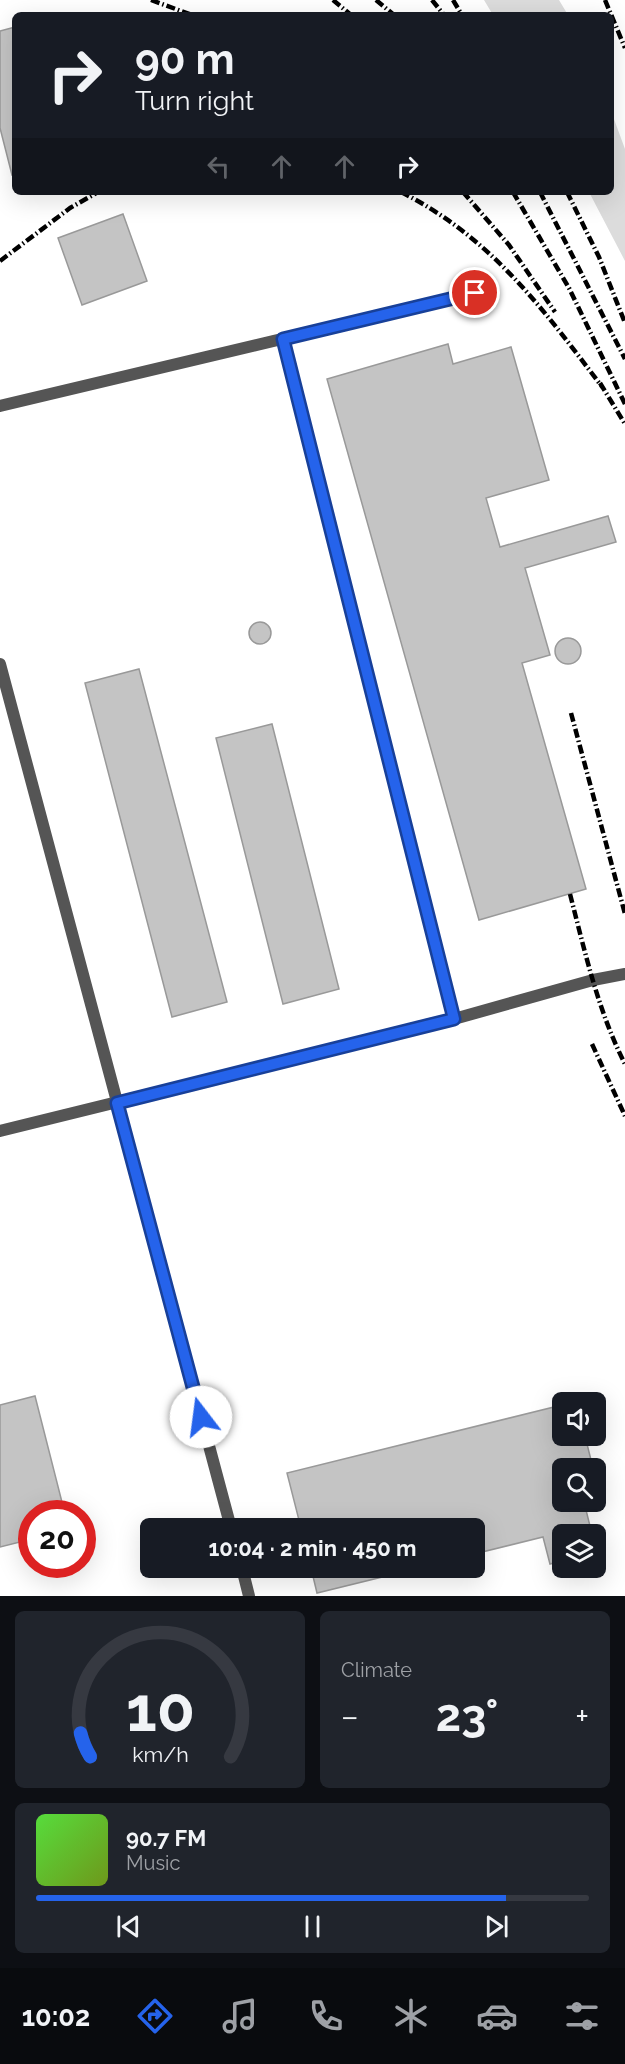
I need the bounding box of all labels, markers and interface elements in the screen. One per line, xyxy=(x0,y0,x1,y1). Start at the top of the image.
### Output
text: 90 m xyxy=(135,35,235,84)
icon: right xyxy=(36,36,114,114)
text: Turn right xyxy=(135,85,254,116)
icon: left xyxy=(202,150,235,183)
icon: ahead xyxy=(265,150,298,183)
icon: ahead xyxy=(328,150,361,183)
icon: right xyxy=(391,150,424,183)
pin xyxy=(449,267,500,318)
icon: arrive xyxy=(458,276,491,309)
position arrow xyxy=(169,1385,233,1449)
map controls xyxy=(552,1392,606,1578)
button: sound xyxy=(552,1392,606,1446)
button: search xyxy=(552,1458,606,1512)
speed limit sign: 20 xyxy=(18,1500,96,1578)
button: layers xyxy=(552,1524,606,1578)
text: 10:04 · 2 min · 450 m xyxy=(209,1535,417,1561)
text: Climate xyxy=(341,1658,412,1682)
text: 10 xyxy=(125,1672,195,1746)
text: 23° xyxy=(436,1689,498,1742)
text: − xyxy=(341,1697,359,1736)
text: + xyxy=(575,1697,589,1736)
text: km/h xyxy=(132,1742,188,1767)
text: 90.7 FM xyxy=(126,1825,206,1851)
text: Music xyxy=(126,1851,180,1875)
icon: previous xyxy=(112,1910,145,1943)
icon: pause xyxy=(296,1910,329,1943)
icon: next xyxy=(480,1910,513,1943)
icon: directions xyxy=(134,1995,176,2037)
icon: music xyxy=(219,1995,261,2037)
icon: phone xyxy=(305,1995,347,2037)
icon: climate xyxy=(390,1995,432,2037)
icon: car xyxy=(476,1995,518,2037)
icon: filters xyxy=(561,1995,603,2037)
text: 10:02 xyxy=(22,2001,90,2032)

